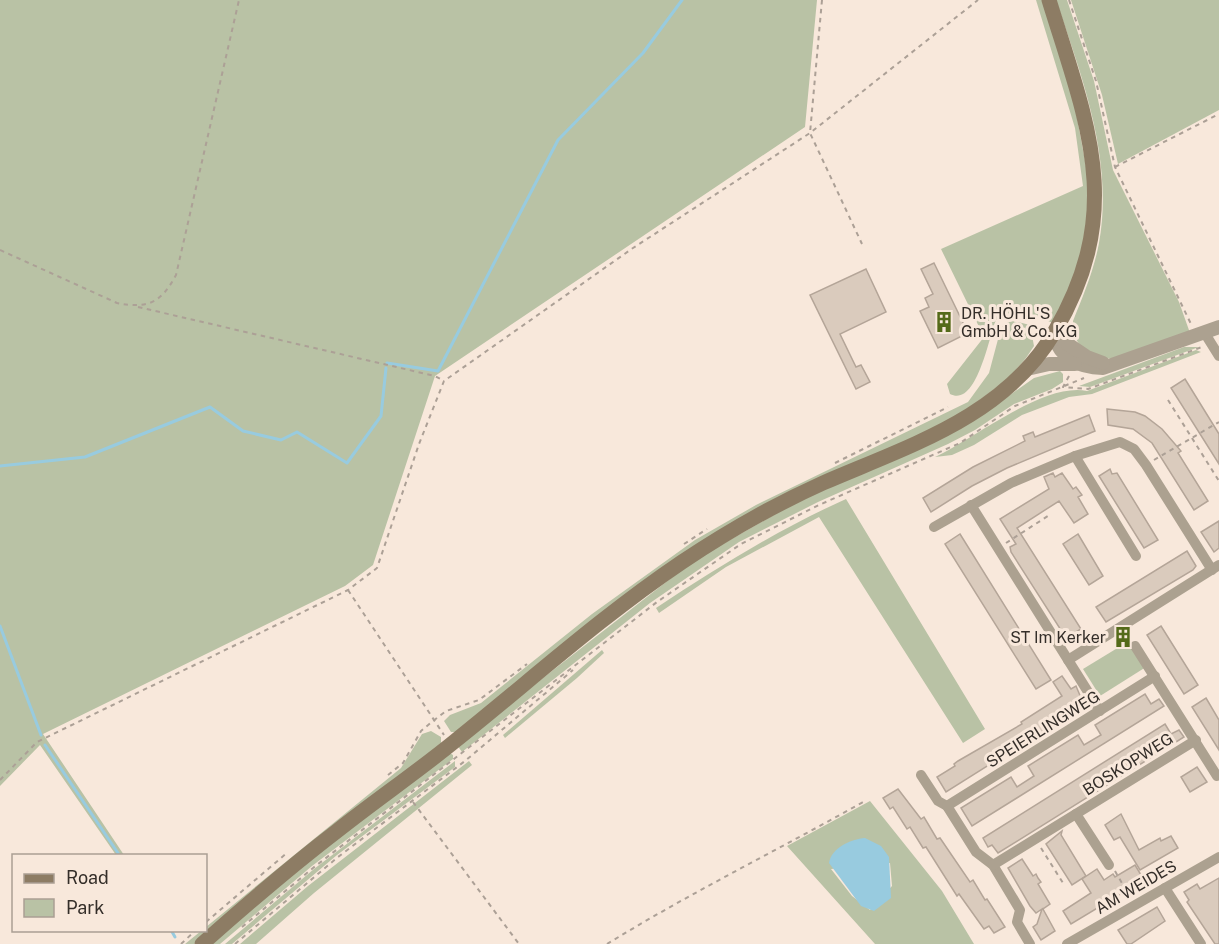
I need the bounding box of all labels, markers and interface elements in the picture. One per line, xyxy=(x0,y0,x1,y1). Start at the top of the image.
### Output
place label: DR. HÖHL'S GmbH & Co. KG xyxy=(961,303,1077,341)
building icon: DR. HÖHL'S GmbH & Co. KG xyxy=(932,310,956,334)
building icon: ST Im Kerker xyxy=(1111,625,1135,649)
place label: ST Im Kerker xyxy=(1010,628,1106,647)
street label: SPEIERLINGWEG xyxy=(983,686,1103,772)
street label: BOSKOPWEG xyxy=(1079,729,1177,799)
legend xyxy=(12,854,207,932)
street label: AM WEIDES xyxy=(1092,856,1180,918)
text: Road xyxy=(66,867,109,888)
text: Park xyxy=(66,897,104,918)

